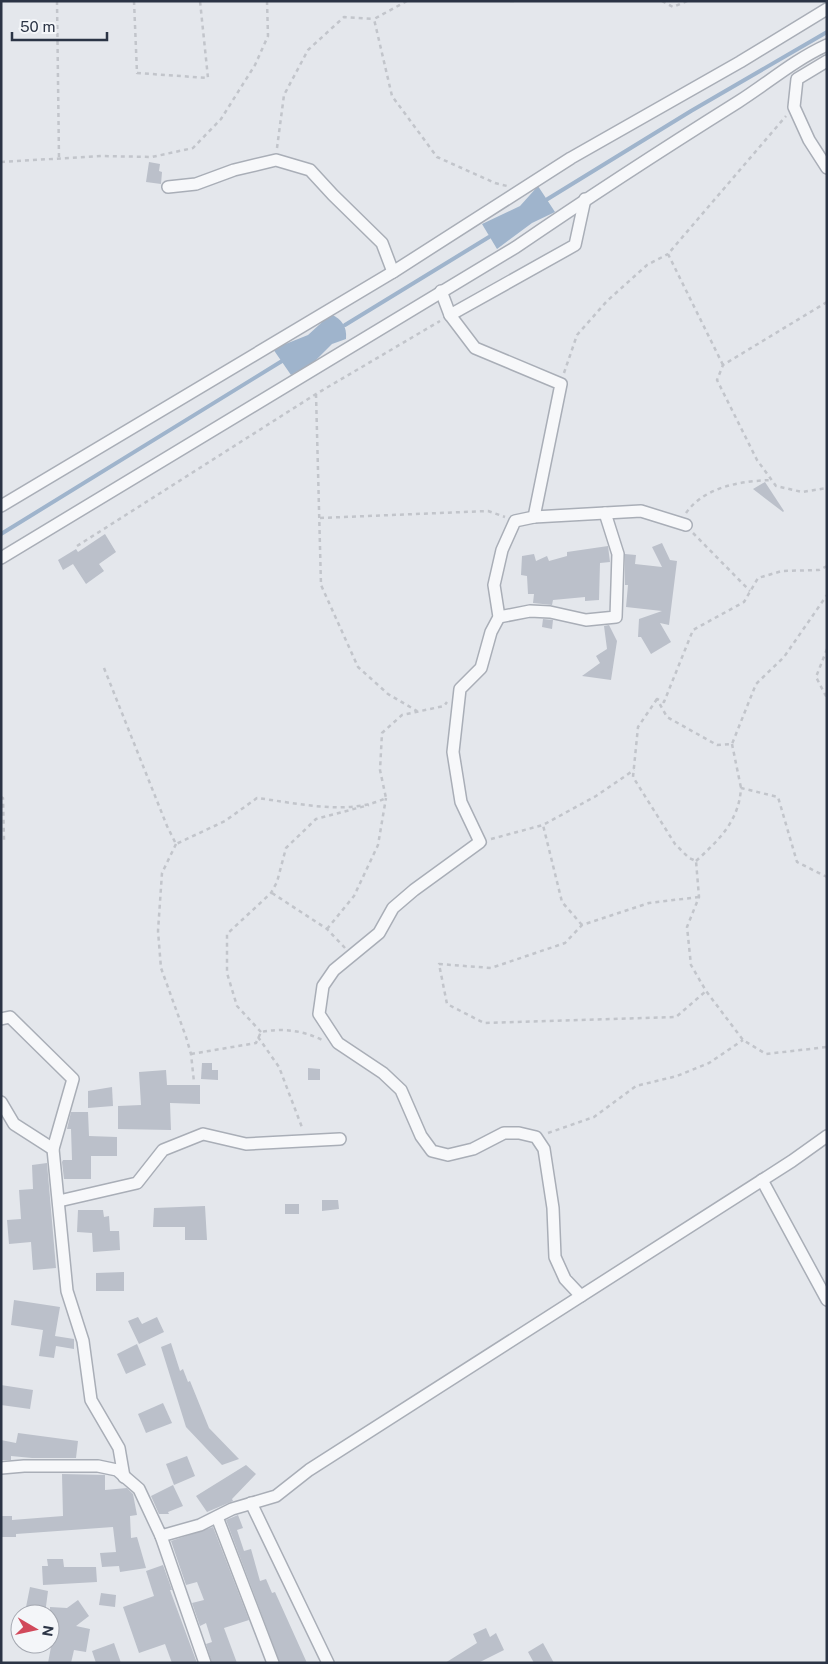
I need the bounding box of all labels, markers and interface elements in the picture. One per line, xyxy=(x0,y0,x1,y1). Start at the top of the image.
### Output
scale bar xyxy=(12,10,108,42)
text: 50 m xyxy=(20,18,55,35)
north arrow xyxy=(10,1604,60,1654)
text: N xyxy=(39,1624,57,1638)

